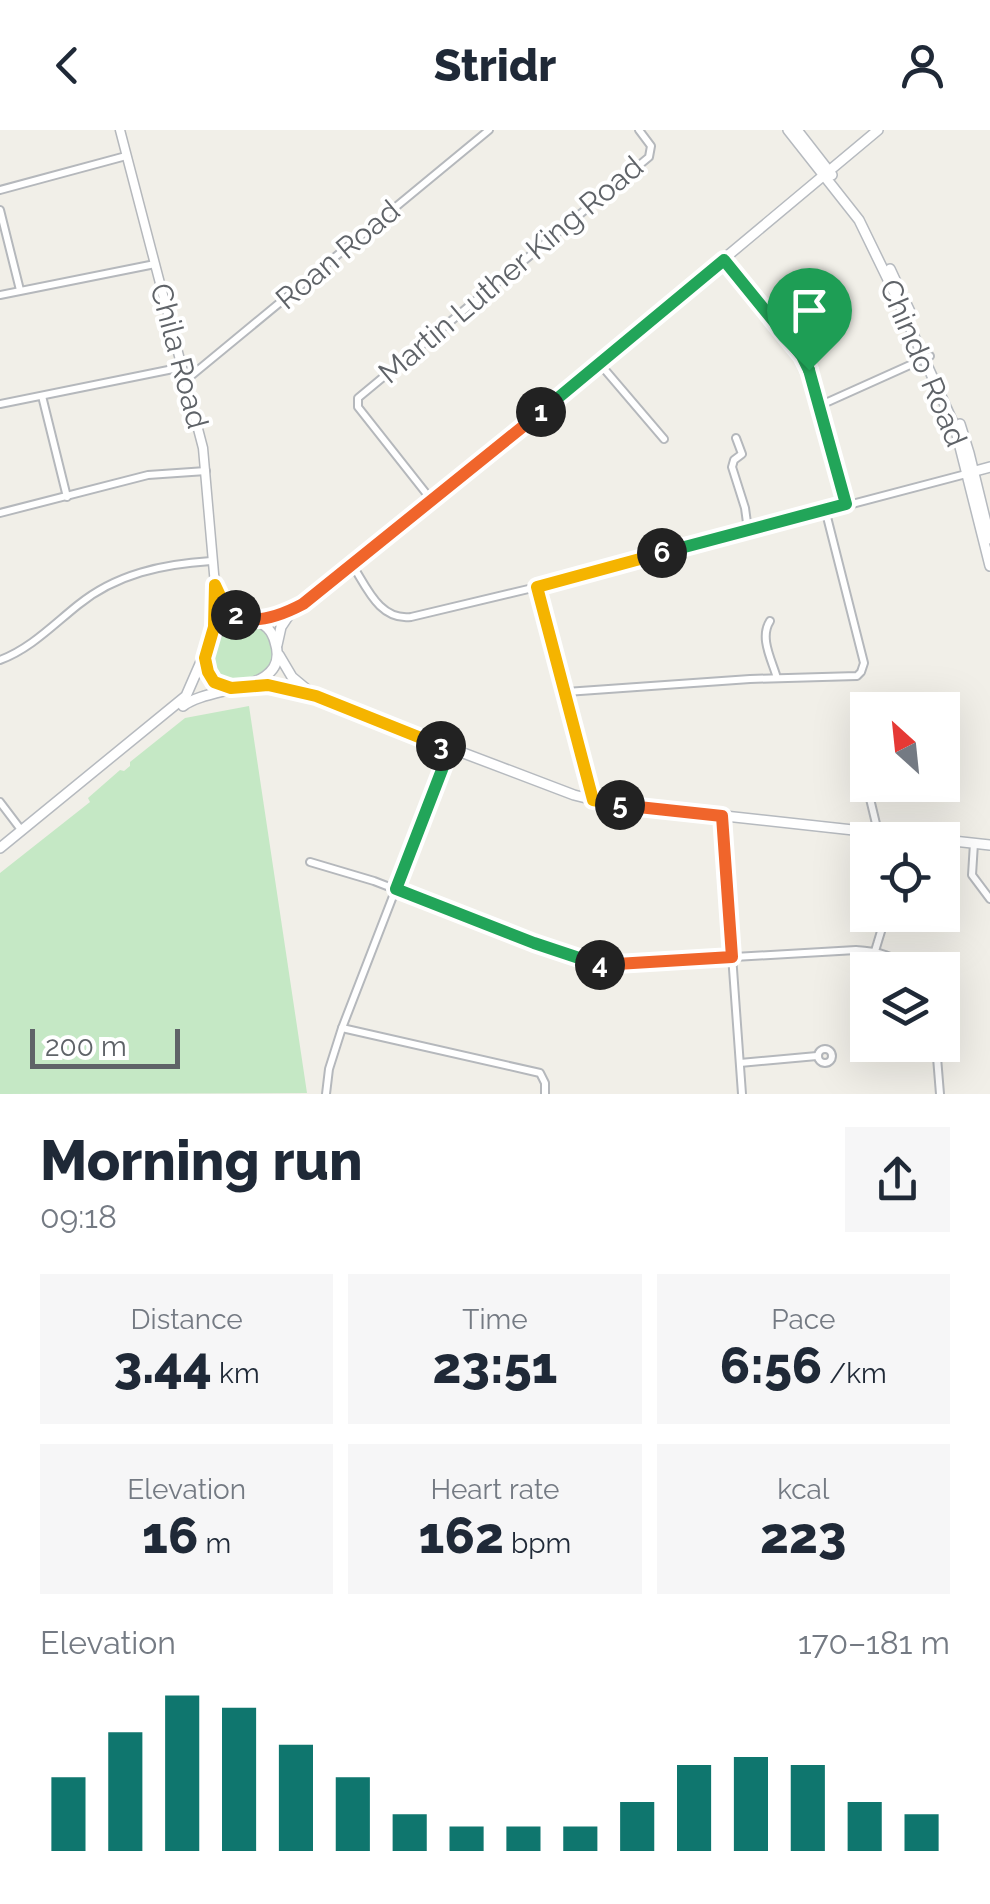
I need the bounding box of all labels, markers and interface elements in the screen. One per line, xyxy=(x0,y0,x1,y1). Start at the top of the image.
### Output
icon: back xyxy=(40,38,95,93)
icon: person xyxy=(895,38,950,93)
text: Stridr xyxy=(434,39,556,92)
street label: Martin Luther King Road xyxy=(371,149,650,390)
street label: Roan Road xyxy=(269,193,407,316)
pin xyxy=(767,268,852,371)
street label: Chindo Road xyxy=(873,274,974,452)
street label: Chila Road xyxy=(143,280,216,432)
icon: arrive xyxy=(782,283,837,338)
pin: 1 xyxy=(516,387,566,437)
text: 1 xyxy=(534,395,548,428)
pin: 6 xyxy=(637,528,687,578)
text: 6 xyxy=(654,536,671,569)
pin: 2 xyxy=(211,590,261,640)
text: 2 xyxy=(228,598,244,631)
north arrow xyxy=(850,692,960,802)
map controls xyxy=(850,692,960,1062)
pin: 3 xyxy=(416,721,466,771)
text: 3 xyxy=(433,729,449,762)
pin: 5 xyxy=(595,780,645,830)
text: 5 xyxy=(612,788,628,821)
button: locate xyxy=(850,822,960,932)
pin: 4 xyxy=(575,940,625,990)
text: 4 xyxy=(592,948,608,981)
button: layers xyxy=(850,952,960,1062)
scale bar xyxy=(30,1024,180,1068)
text: 200 m xyxy=(45,1030,127,1063)
button: share xyxy=(845,1127,950,1232)
text: Morning run xyxy=(40,1128,363,1193)
text: 09:18 xyxy=(40,1198,117,1235)
text: Distance xyxy=(131,1303,243,1336)
text: Time xyxy=(462,1303,528,1336)
text: Pace xyxy=(771,1303,835,1336)
text: 3.44 xyxy=(114,1336,212,1395)
text: 23:51 xyxy=(433,1336,557,1395)
text: 6:56 xyxy=(720,1336,822,1395)
text: km xyxy=(212,1357,260,1390)
text: /km xyxy=(822,1357,887,1390)
text: Elevation xyxy=(127,1473,246,1506)
text: Heart rate xyxy=(431,1473,559,1506)
text: kcal xyxy=(777,1473,830,1506)
text: 16 xyxy=(142,1506,198,1565)
text: 162 xyxy=(419,1506,504,1565)
text: 223 xyxy=(760,1506,847,1565)
text: m xyxy=(198,1527,231,1560)
text: bpm xyxy=(504,1527,571,1560)
text: Elevation xyxy=(40,1624,176,1661)
text: 170–181 m xyxy=(798,1624,950,1661)

